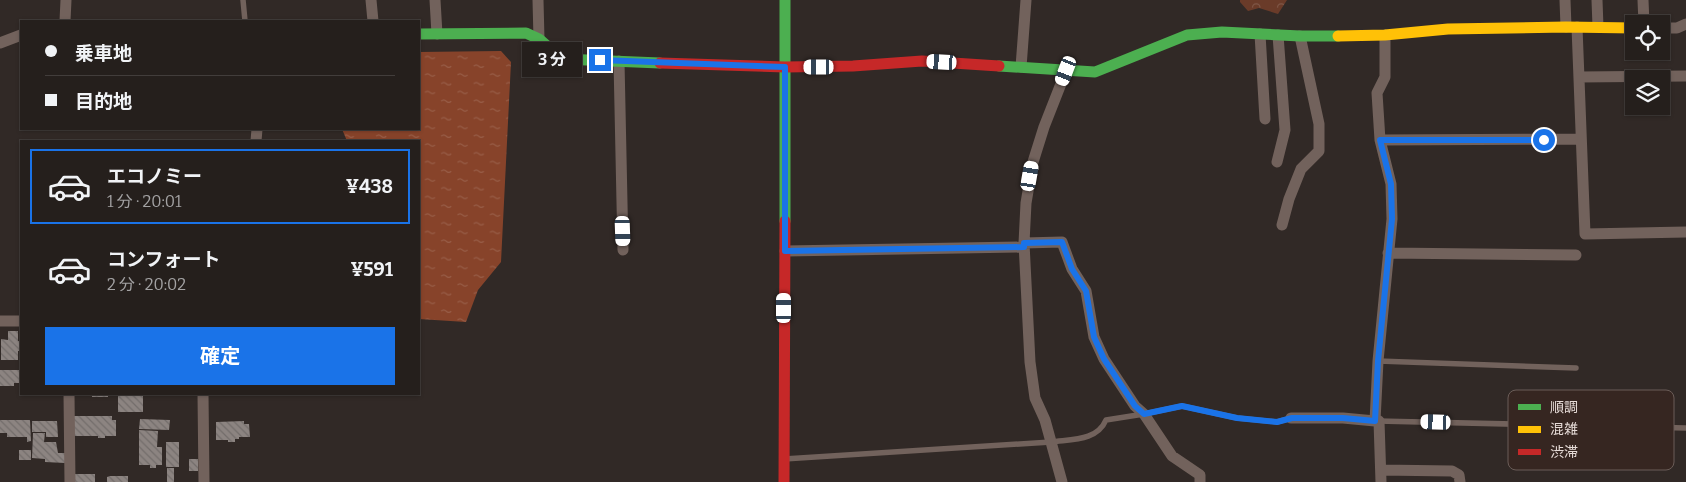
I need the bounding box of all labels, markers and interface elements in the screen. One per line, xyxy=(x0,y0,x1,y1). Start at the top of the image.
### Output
map controls xyxy=(1625,15,1670,115)
button: locate xyxy=(1625,15,1670,60)
text: 乗車地 xyxy=(75,42,132,65)
callout: 3 分 xyxy=(522,42,582,78)
route end xyxy=(589,49,611,71)
text: 3 分 xyxy=(538,50,566,69)
car xyxy=(926,54,957,70)
car xyxy=(1053,54,1078,88)
car xyxy=(804,60,834,75)
button: layers xyxy=(1625,70,1670,115)
text: 目的地 xyxy=(75,90,132,113)
route start xyxy=(1533,129,1555,151)
car xyxy=(1020,160,1039,192)
icon: car xyxy=(47,164,92,209)
text: エコノミー xyxy=(107,165,202,188)
text: ¥438 xyxy=(346,175,393,198)
text: 1 分 · 20:01 xyxy=(107,192,182,211)
car xyxy=(614,216,631,246)
icon: car xyxy=(47,247,92,292)
text: コンフォート xyxy=(107,248,220,271)
text: ¥591 xyxy=(350,258,393,281)
text: 2 分 · 20:02 xyxy=(107,275,186,294)
car xyxy=(776,293,791,323)
button: 確定 xyxy=(45,327,395,385)
legend xyxy=(1508,390,1674,470)
text: 順調 xyxy=(1550,399,1578,416)
car xyxy=(1420,414,1451,430)
text: 混雑 xyxy=(1550,421,1578,438)
text: 渋滞 xyxy=(1550,444,1578,461)

